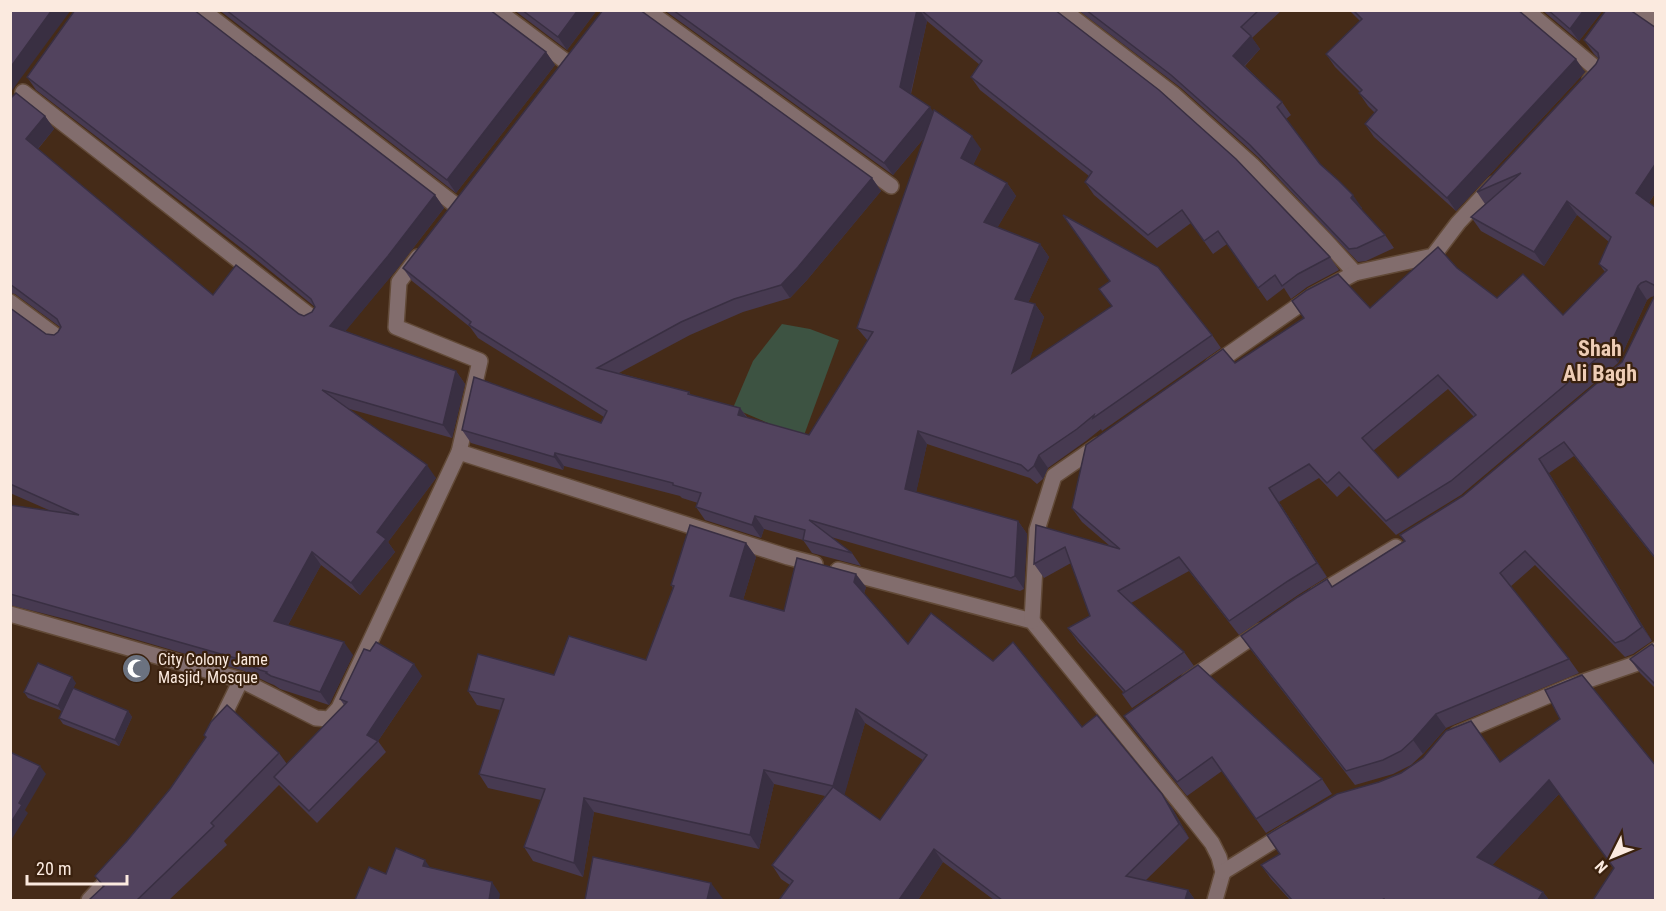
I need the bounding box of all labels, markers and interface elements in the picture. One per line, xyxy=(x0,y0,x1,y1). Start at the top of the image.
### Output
district label: Shah Ali Bagh xyxy=(1563,336,1637,386)
place label: City Colony Jame Masjid, Mosque xyxy=(158,650,268,687)
mosque icon: City Colony Jame Masjid, Mosque xyxy=(121,652,153,684)
north arrow xyxy=(1582,827,1642,887)
scale bar xyxy=(27,848,128,886)
text: N xyxy=(1591,857,1612,877)
text: 20 m xyxy=(36,858,71,879)

